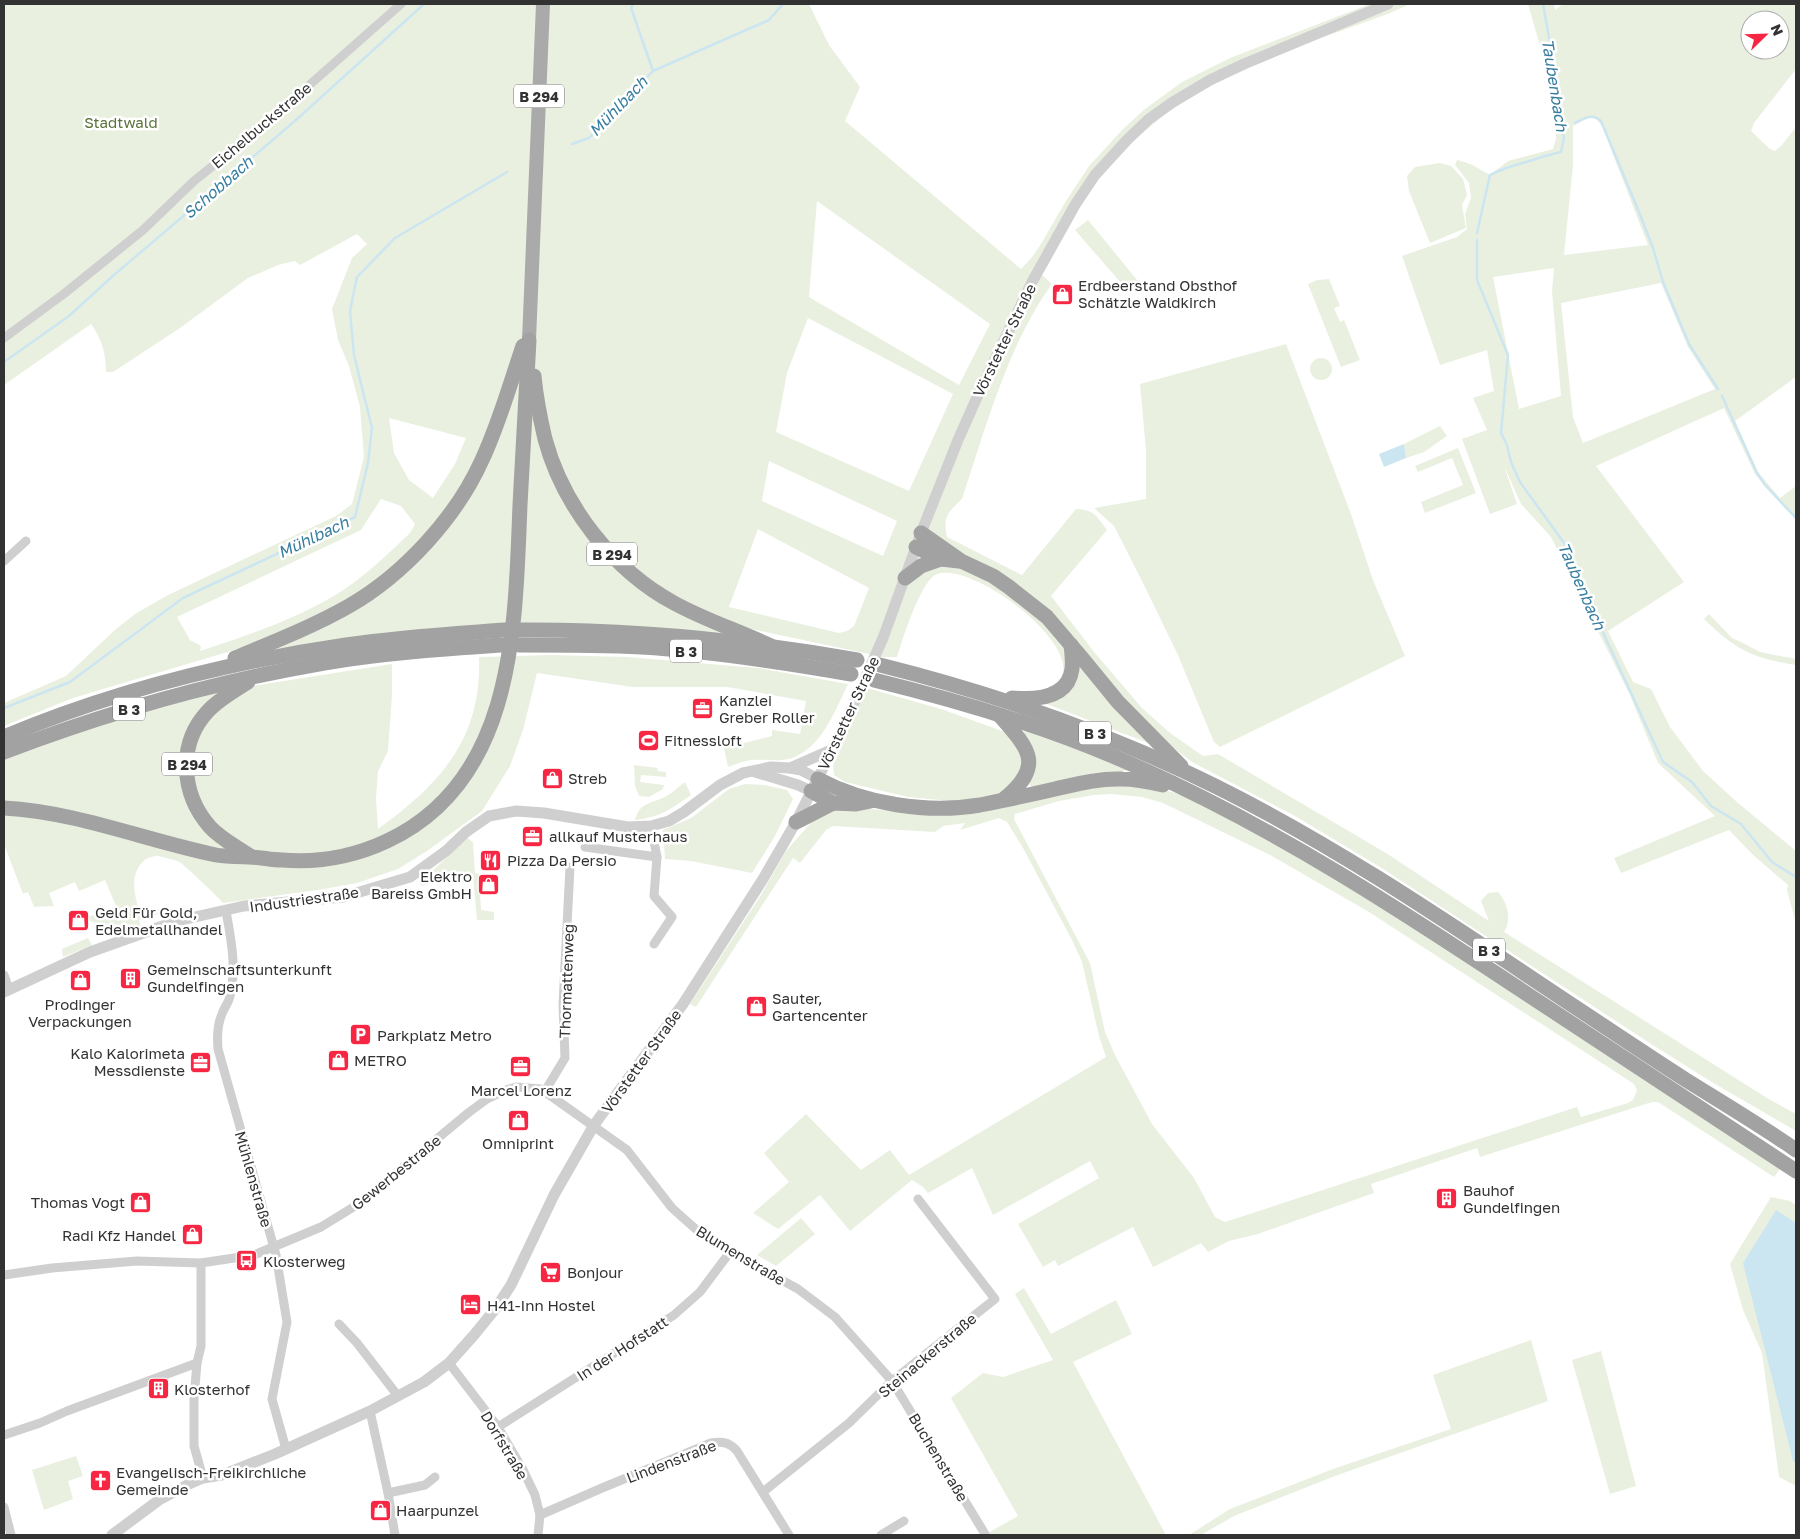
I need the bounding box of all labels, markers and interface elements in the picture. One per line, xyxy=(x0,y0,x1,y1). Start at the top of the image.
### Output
north arrow xyxy=(1740,10,1790,60)
text: N xyxy=(1768,22,1787,38)
water label: Taubenbach xyxy=(1538,37,1572,134)
water label: Mühlbach xyxy=(584,71,652,140)
street label: Eichelbuckstraße xyxy=(208,78,315,172)
road number: B 294 xyxy=(514,84,564,108)
park label: Stadtwald xyxy=(84,113,158,131)
water label: Schobbach xyxy=(179,151,258,223)
place label: Erdbeerstand Obsthof Schätzle Waldkirch xyxy=(1078,276,1238,311)
street label: Vörstetter Straße xyxy=(969,280,1039,400)
shop icon: Erdbeerstand Obsthof Schätzle Waldkirch xyxy=(1050,282,1074,306)
water label: Mühlbach xyxy=(274,511,353,562)
water label: Taubenbach xyxy=(1554,539,1611,634)
road number: B 294 xyxy=(587,542,637,566)
road number: B 3 xyxy=(670,640,702,662)
street label: Vörstetter Straße xyxy=(814,653,882,773)
place label: Kanzlei Greber Roller xyxy=(719,691,815,726)
office icon: Kanzlei Greber Roller xyxy=(691,697,715,721)
road number: B 3 xyxy=(113,698,145,721)
road number: B 3 xyxy=(1079,721,1111,744)
sports icon: Fitnessloft xyxy=(636,728,660,752)
place label: Fitnessloft xyxy=(664,731,742,749)
road number: B 294 xyxy=(162,752,212,776)
shop icon: Streb xyxy=(540,766,564,790)
place label: Streb xyxy=(568,769,607,787)
office icon: allkauf Musterhaus xyxy=(521,824,545,848)
place label: allkauf Musterhaus xyxy=(549,827,687,845)
restaurant icon: Pizza Da Persio xyxy=(479,848,503,872)
place label: Pizza Da Persio xyxy=(507,851,616,869)
place label: Elektro Bareiss GmbH xyxy=(371,867,472,902)
shop icon: Elektro Bareiss GmbH xyxy=(476,873,500,897)
street label: Industriestraße xyxy=(248,882,360,916)
place label: Geld Für Gold, Edelmetallhandel xyxy=(95,903,223,938)
shop icon: Geld Für Gold, Edelmetallhandel xyxy=(67,909,91,933)
street label: Thormattenweg xyxy=(555,923,577,1039)
road number: B 3 xyxy=(1473,938,1505,962)
place label: Gemeinschaftsunterkunft Gundelfingen xyxy=(147,960,332,995)
building icon: Gemeinschaftsunterkunft Gundelfingen xyxy=(119,966,143,990)
shop icon: Prodinger Verpackungen xyxy=(68,969,92,993)
place label: Sauter, Gartencenter xyxy=(772,989,868,1024)
place label: Prodinger Verpackungen xyxy=(28,995,132,1030)
shop icon: Sauter, Gartencenter xyxy=(744,995,768,1019)
street label: Vörstetter Straße xyxy=(597,1005,685,1116)
parking icon: Parkplatz Metro xyxy=(349,1023,373,1047)
place label: Parkplatz Metro xyxy=(377,1026,492,1044)
place label: Kalo Kalorimeta Messdienste xyxy=(70,1044,185,1079)
shop icon: METRO xyxy=(326,1048,350,1072)
office icon: Kalo Kalorimeta Messdienste xyxy=(189,1050,213,1074)
place label: METRO xyxy=(354,1051,407,1069)
office icon: Marcel Lorenz xyxy=(509,1055,533,1079)
place label: Marcel Lorenz xyxy=(470,1081,572,1099)
shop icon: Omniprint xyxy=(506,1108,530,1132)
street label: Mühlenstraße xyxy=(232,1129,276,1229)
street label: Gewerbestraße xyxy=(348,1130,444,1213)
place label: Omniprint xyxy=(482,1134,554,1152)
place label: Bauhof Gundelfingen xyxy=(1463,1181,1560,1216)
building icon: Bauhof Gundelfingen xyxy=(1435,1187,1459,1211)
shop icon: Thomas Vogt xyxy=(129,1190,153,1214)
place label: Thomas Vogt xyxy=(31,1193,125,1211)
street label: Blumenstraße xyxy=(693,1221,789,1289)
shop icon: Radi Kfz Handel xyxy=(180,1223,204,1247)
place label: Radi Kfz Handel xyxy=(62,1226,176,1244)
bus stop icon: Klosterweg xyxy=(235,1249,259,1273)
place label: Klosterweg xyxy=(263,1252,346,1270)
supermarket icon: Bonjour xyxy=(539,1260,563,1284)
place label: Bonjour xyxy=(567,1263,623,1281)
hotel icon: H41-Inn Hostel xyxy=(459,1293,483,1317)
place label: H41-Inn Hostel xyxy=(487,1296,595,1314)
street label: Steinackerstraße xyxy=(874,1309,980,1401)
street label: In der Hofstatt xyxy=(573,1312,671,1384)
building icon: Klosterhof xyxy=(146,1377,170,1401)
place label: Klosterhof xyxy=(174,1380,250,1398)
street label: Dorfstraße xyxy=(478,1408,533,1483)
street label: Buchenstraße xyxy=(906,1410,973,1505)
street label: Lindenstraße xyxy=(624,1436,719,1486)
place label: Evangelisch-Freikirchliche Gemeinde xyxy=(116,1463,307,1498)
church icon: Evangelisch-Freikirchliche Gemeinde xyxy=(88,1469,112,1493)
shop icon: Haarpunzel xyxy=(368,1498,392,1522)
place label: Haarpunzel xyxy=(396,1501,479,1519)

